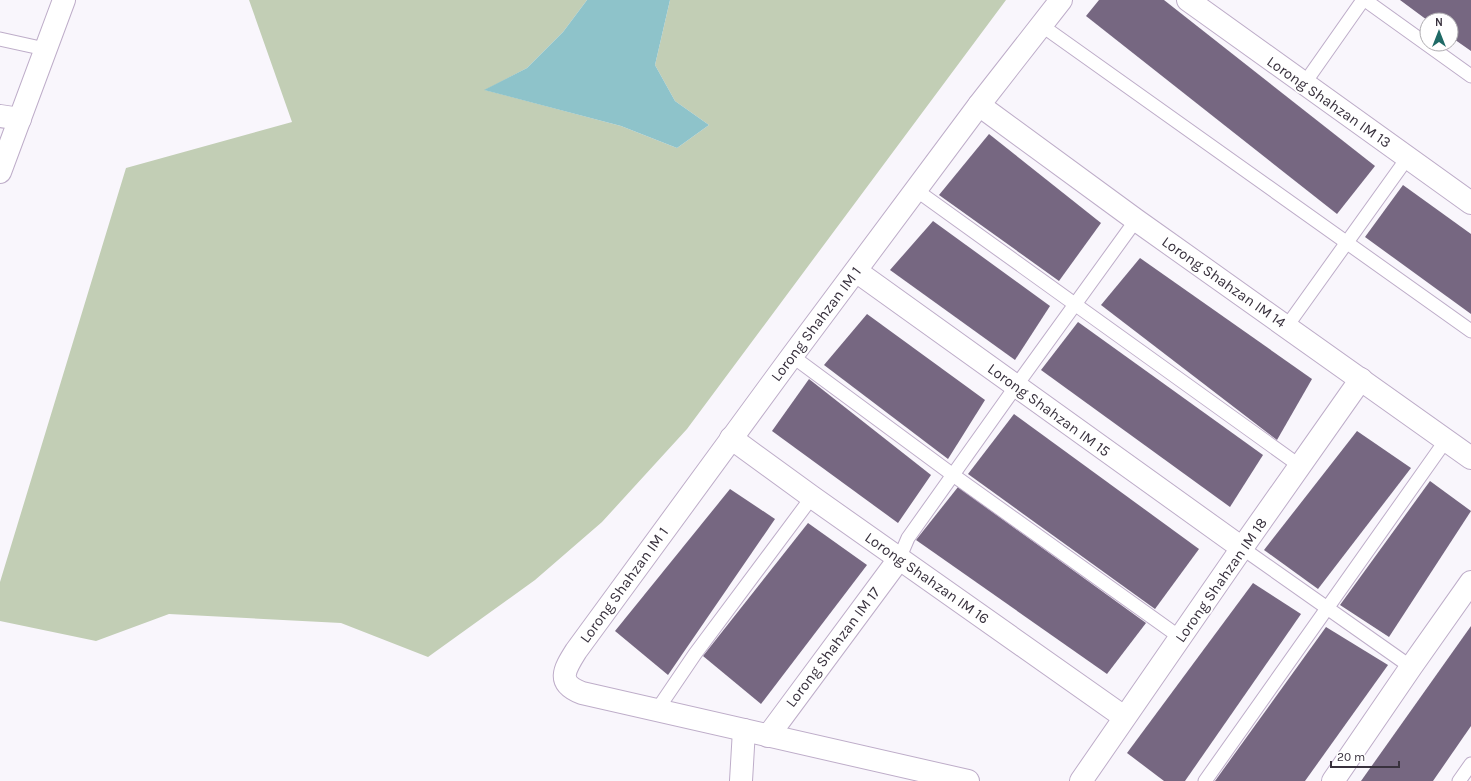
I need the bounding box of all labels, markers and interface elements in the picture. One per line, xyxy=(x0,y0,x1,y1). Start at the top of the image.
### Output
north arrow xyxy=(1419,12,1459,52)
text: N xyxy=(1435,16,1443,29)
street label: Lorong Shahzan IM 13 xyxy=(1263,52,1395,152)
street label: Lorong Shahzan IM 14 xyxy=(1159,232,1290,332)
street label: Lorong Shahzan IM 1 xyxy=(767,263,865,385)
street label: Lorong Shahzan IM 15 xyxy=(984,359,1114,461)
street label: Lorong Shahzan IM 18 xyxy=(1171,514,1271,646)
street label: Lorong Shahzan IM 1 xyxy=(576,524,672,646)
street label: Lorong Shahzan IM 16 xyxy=(861,528,993,628)
street label: Lorong Shahzan IM 17 xyxy=(782,583,884,711)
scale bar xyxy=(1331,743,1399,769)
text: 20 m xyxy=(1337,750,1365,764)

